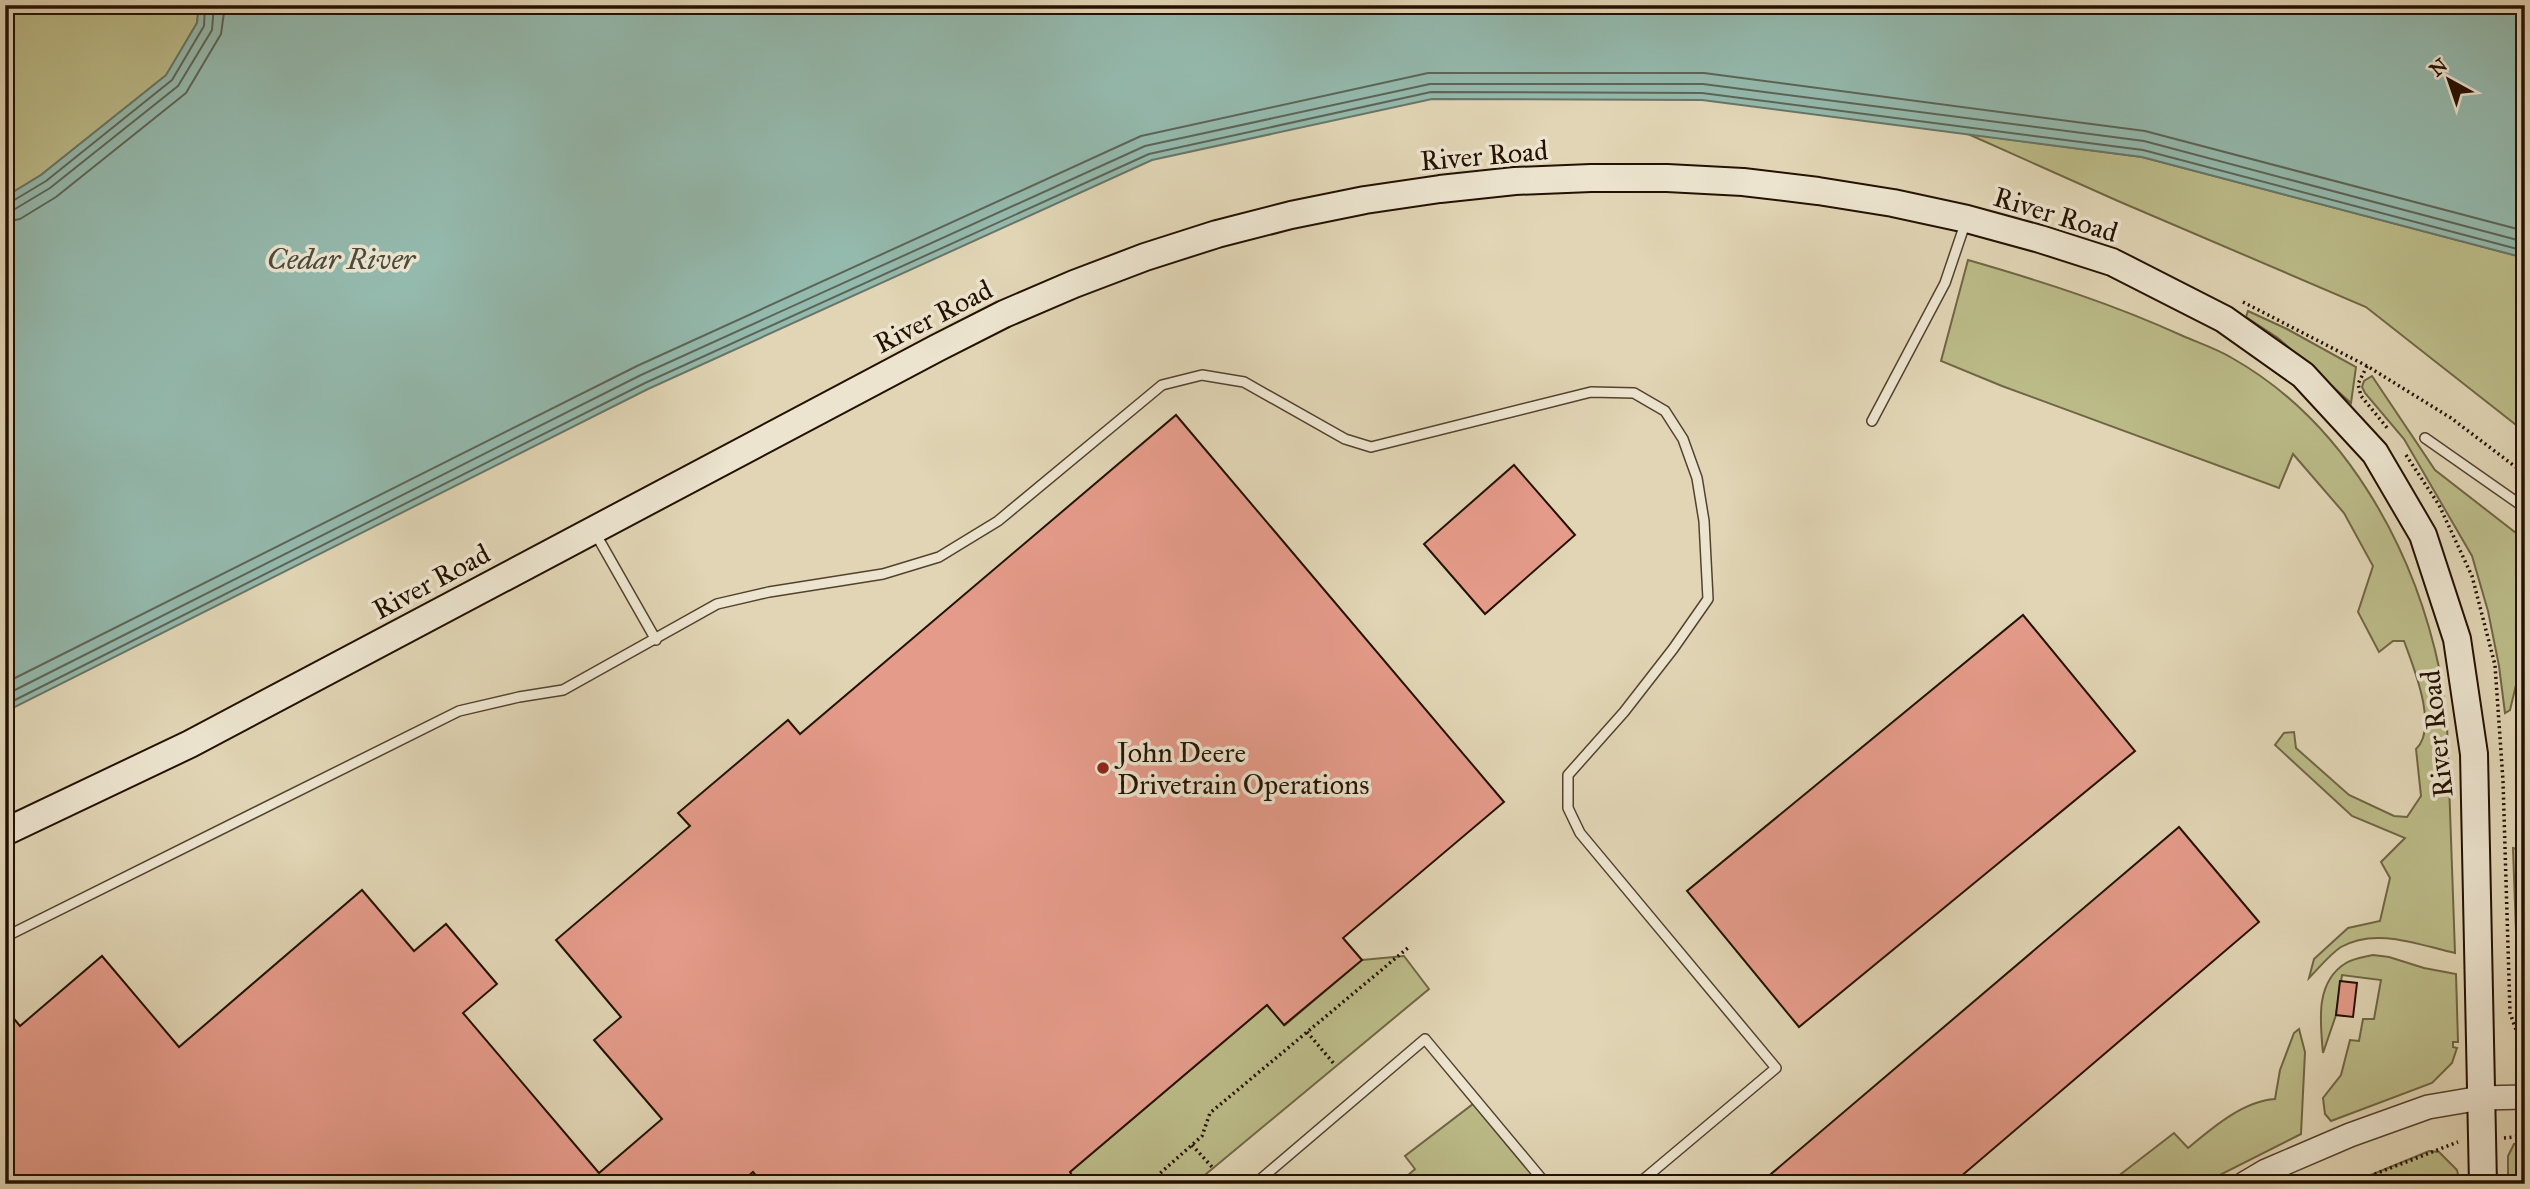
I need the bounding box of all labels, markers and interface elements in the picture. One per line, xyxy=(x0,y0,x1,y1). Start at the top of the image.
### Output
north arrow xyxy=(2414,46,2484,116)
text: N xyxy=(2425,53,2452,81)
street label: River Road xyxy=(1419,132,1549,179)
street label: River Road xyxy=(1990,179,2122,250)
water label: Cedar River xyxy=(267,241,417,277)
street label: River Road xyxy=(868,272,998,361)
street label: River Road xyxy=(366,536,496,627)
street label: River Road xyxy=(2412,668,2461,799)
place label: John Deere Drivetrain Operations xyxy=(1114,735,1369,802)
marker: John Deere Drivetrain Operations xyxy=(1095,760,1111,776)

